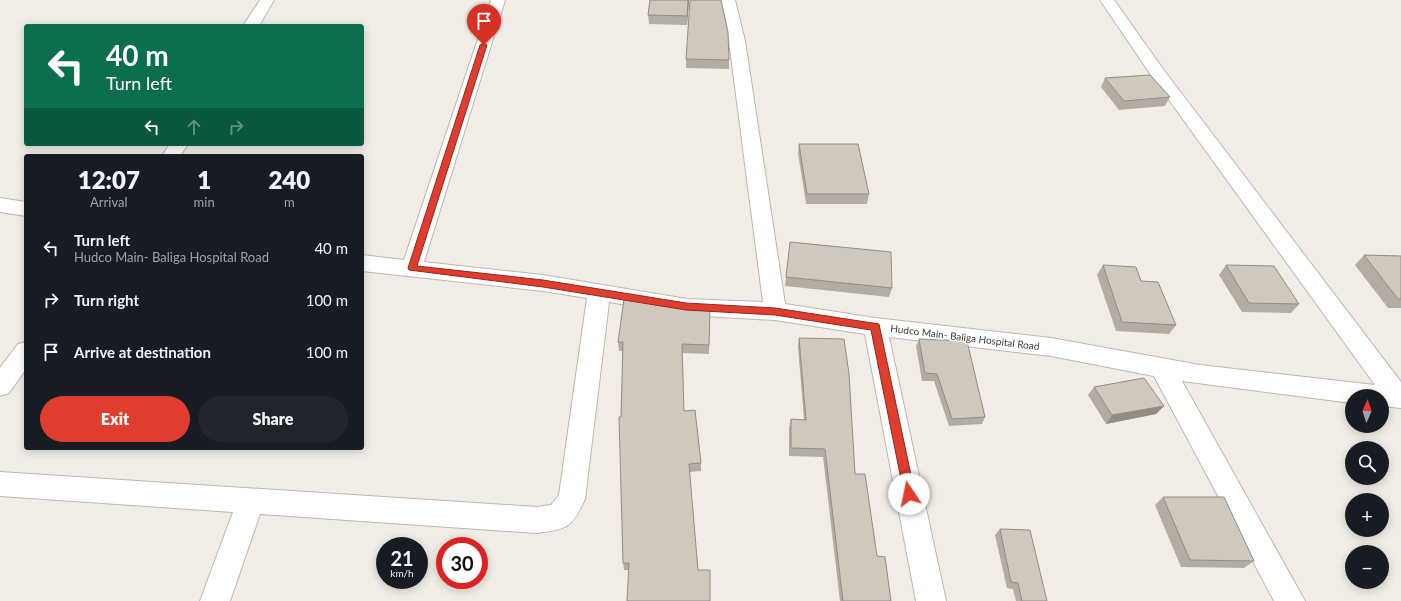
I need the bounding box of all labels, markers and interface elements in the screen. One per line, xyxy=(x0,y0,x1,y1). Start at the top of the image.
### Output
pin xyxy=(467,4,501,45)
icon: arrive xyxy=(473,10,495,32)
text: 40 m xyxy=(106,38,169,72)
icon: left xyxy=(40,40,92,92)
text: Turn left xyxy=(106,72,172,94)
icon: left xyxy=(141,116,163,138)
icon: ahead xyxy=(183,116,205,138)
icon: right xyxy=(225,116,247,138)
text: 12:07 xyxy=(78,165,140,194)
text: 1 xyxy=(197,165,211,194)
text: 240 xyxy=(268,165,310,194)
text: Arrival xyxy=(90,194,128,210)
text: min xyxy=(194,194,215,210)
text: m xyxy=(284,194,295,210)
text: Turn left xyxy=(74,231,130,249)
icon: left xyxy=(40,237,62,259)
text: 40 m xyxy=(314,239,348,257)
text: Hudco Main- Baliga Hospital Road xyxy=(74,249,269,265)
icon: right xyxy=(40,289,62,311)
text: Turn right xyxy=(74,291,139,309)
text: 100 m xyxy=(306,291,348,309)
street label: Hudco Main- Baliga Hospital Road xyxy=(890,322,1040,352)
icon: arrive xyxy=(40,341,62,363)
text: Arrive at destination xyxy=(74,343,211,361)
text: 100 m xyxy=(306,343,348,361)
north arrow xyxy=(1345,389,1389,433)
map controls xyxy=(1345,389,1389,589)
button: Exit xyxy=(40,396,190,442)
button: Share xyxy=(198,396,348,442)
button: search xyxy=(1345,441,1389,485)
position arrow xyxy=(888,473,930,515)
button: + xyxy=(1345,493,1389,537)
speed limit sign: 30 xyxy=(436,537,488,589)
button: − xyxy=(1345,545,1389,589)
text: 21 xyxy=(390,546,414,570)
text: km/h xyxy=(390,567,414,579)

